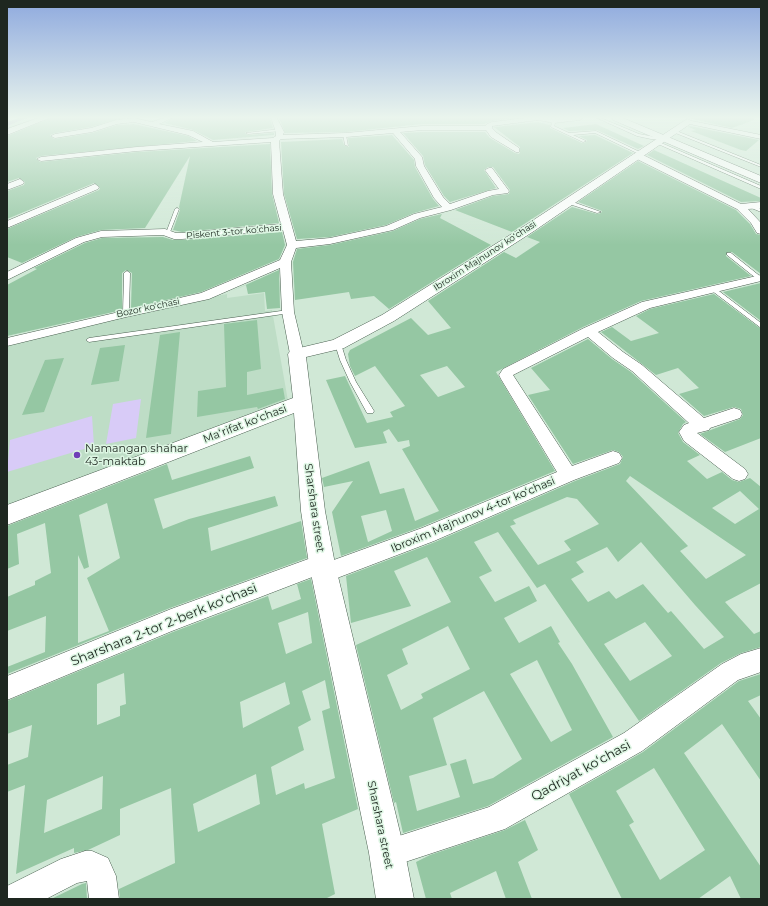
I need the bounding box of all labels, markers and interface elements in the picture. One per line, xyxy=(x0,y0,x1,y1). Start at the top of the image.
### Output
street label: Ibroxim Majnunov koʻchasi xyxy=(432,219,538,293)
street label: Piskent 3-tor koʻchasi xyxy=(186,222,282,242)
street label: Bozor koʻchasi xyxy=(115,296,181,320)
street label: Maʻrifat koʻchasi xyxy=(201,402,289,446)
place label: Namangan shahar 43-maktab xyxy=(85,442,188,468)
marker: Namangan shahar 43-maktab xyxy=(72,450,82,460)
street label: Sharshara street xyxy=(301,463,327,553)
street label: Ibroxim Majnunov 4-tor koʻchasi xyxy=(389,474,557,556)
street label: Sharshara 2-tor 2-berk koʻchasi xyxy=(69,580,259,670)
street label: Qadriyat koʻchasi xyxy=(529,737,633,805)
street label: Sharshara street xyxy=(364,780,396,870)

